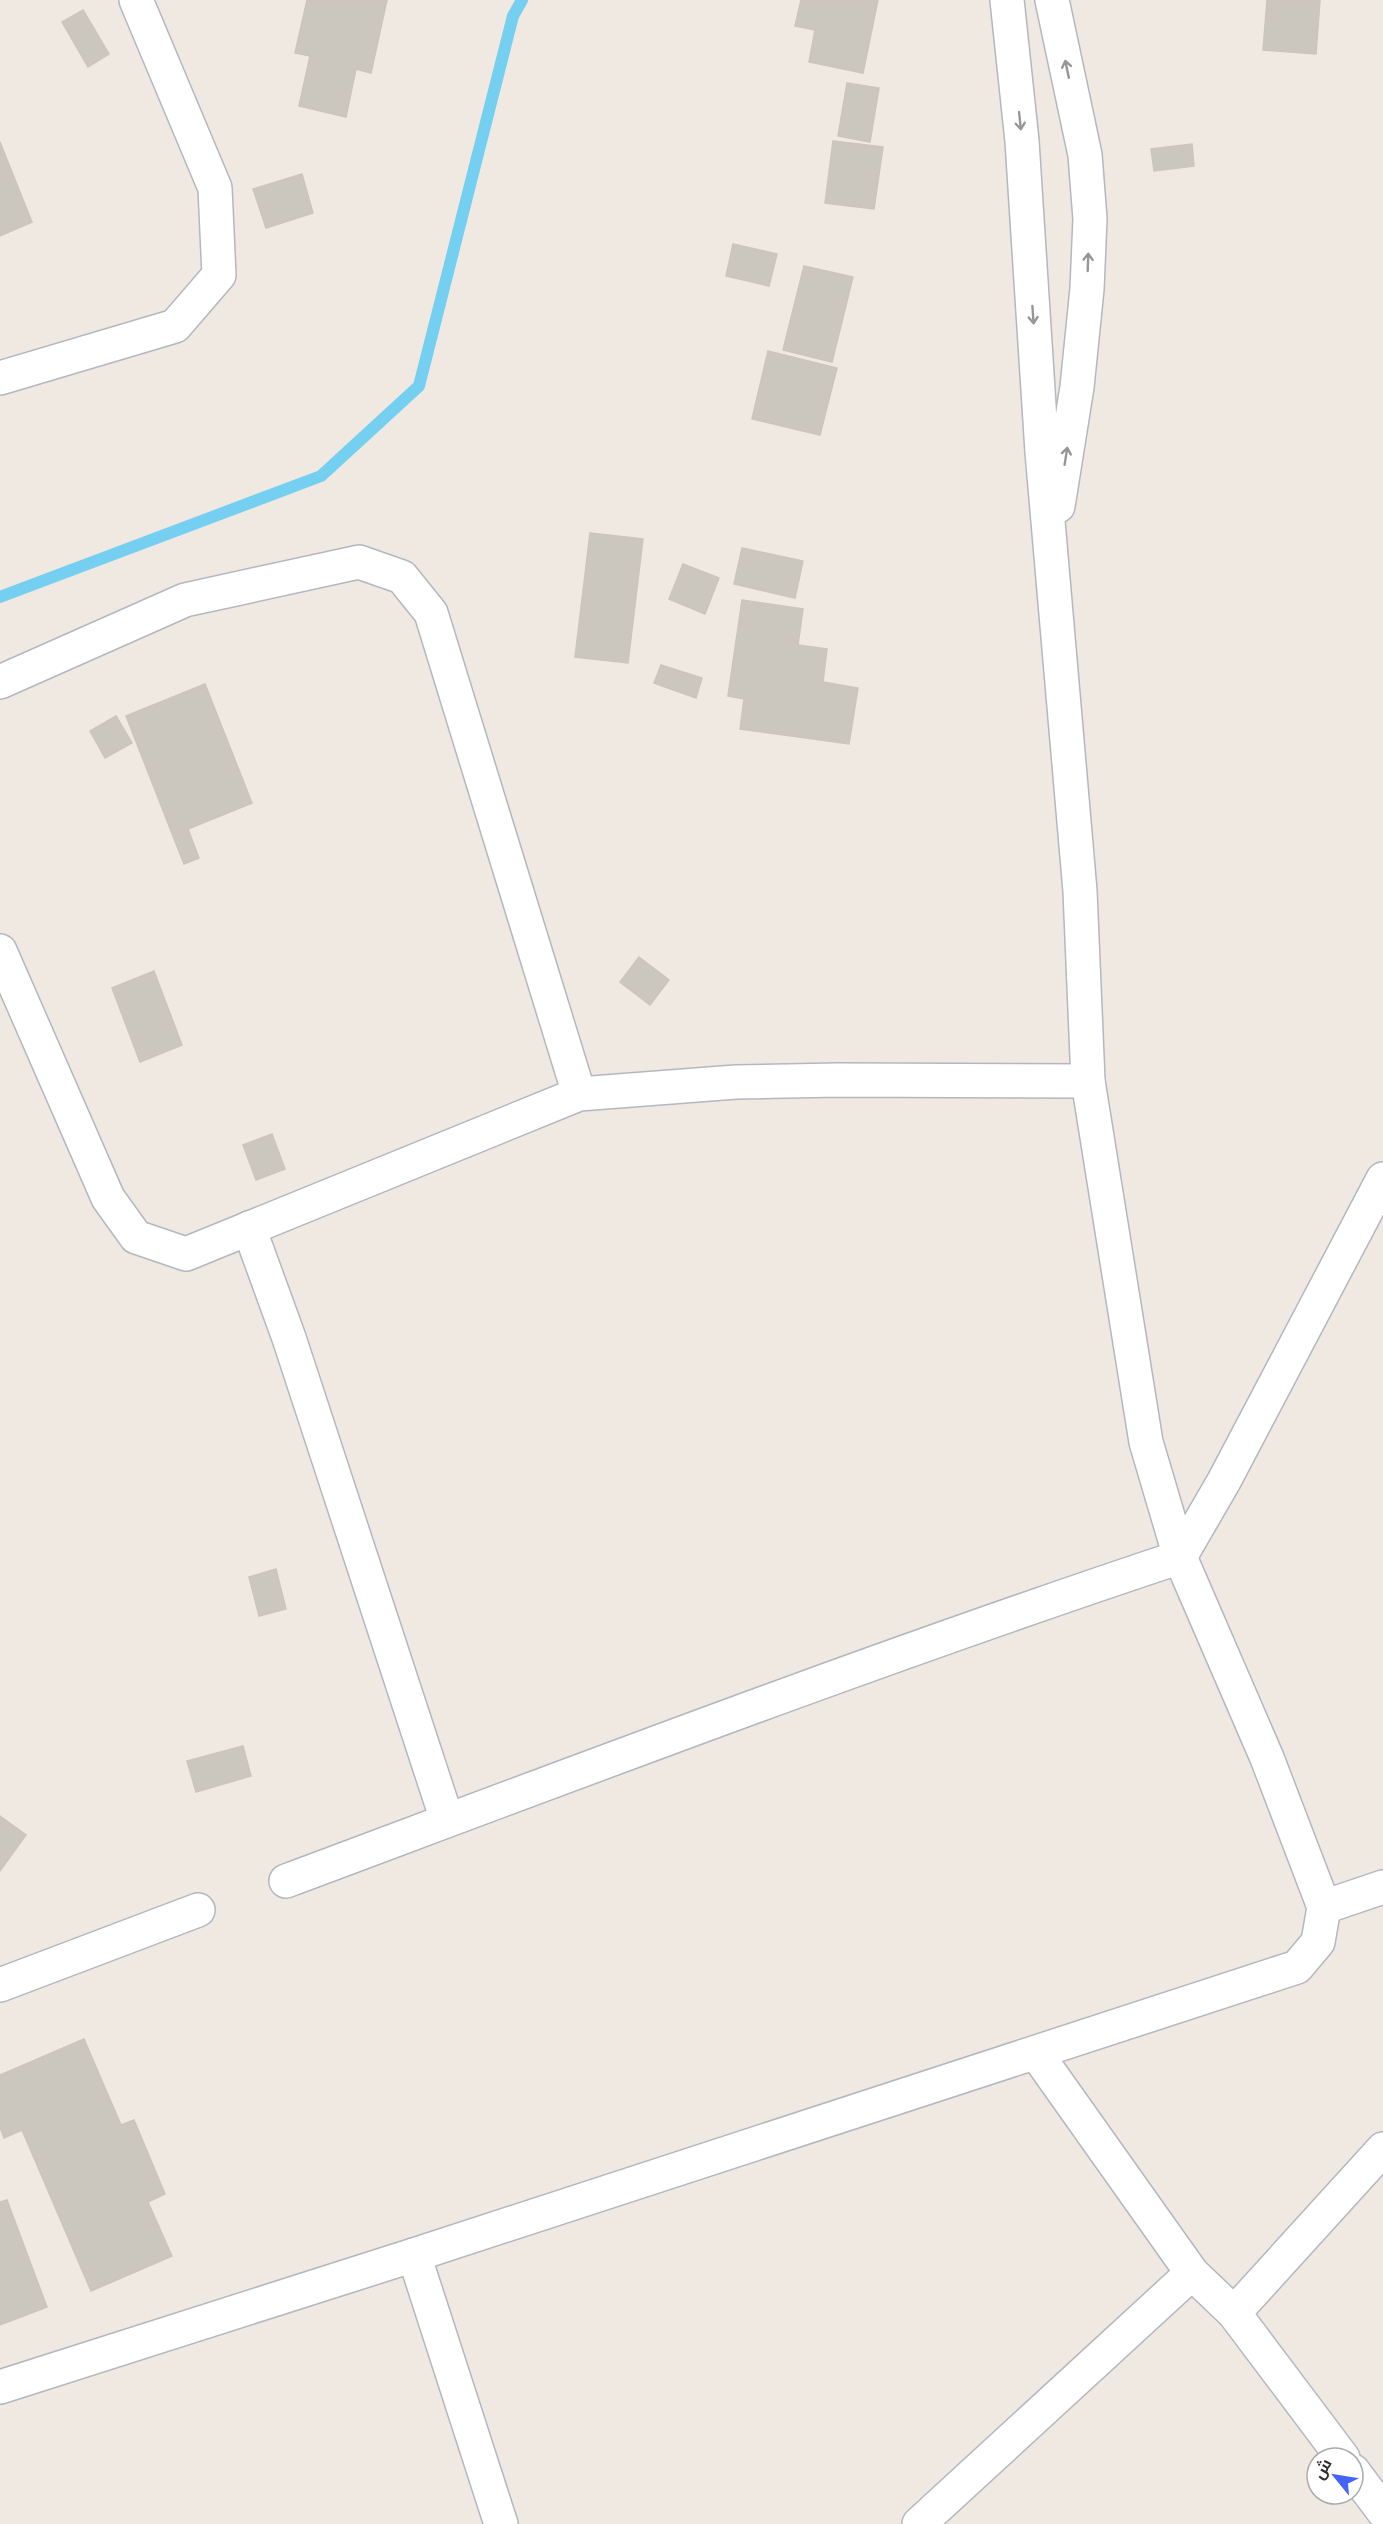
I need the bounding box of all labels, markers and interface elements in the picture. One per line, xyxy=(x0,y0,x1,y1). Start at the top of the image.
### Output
one-way arrow xyxy=(1061,60,1072,80)
one-way arrow xyxy=(1015,110,1026,130)
one-way arrow xyxy=(1083,253,1094,273)
one-way arrow xyxy=(1028,305,1039,325)
one-way arrow xyxy=(1061,446,1072,466)
north arrow xyxy=(1305,2446,1365,2506)
text: ش xyxy=(1308,2455,1336,2482)

